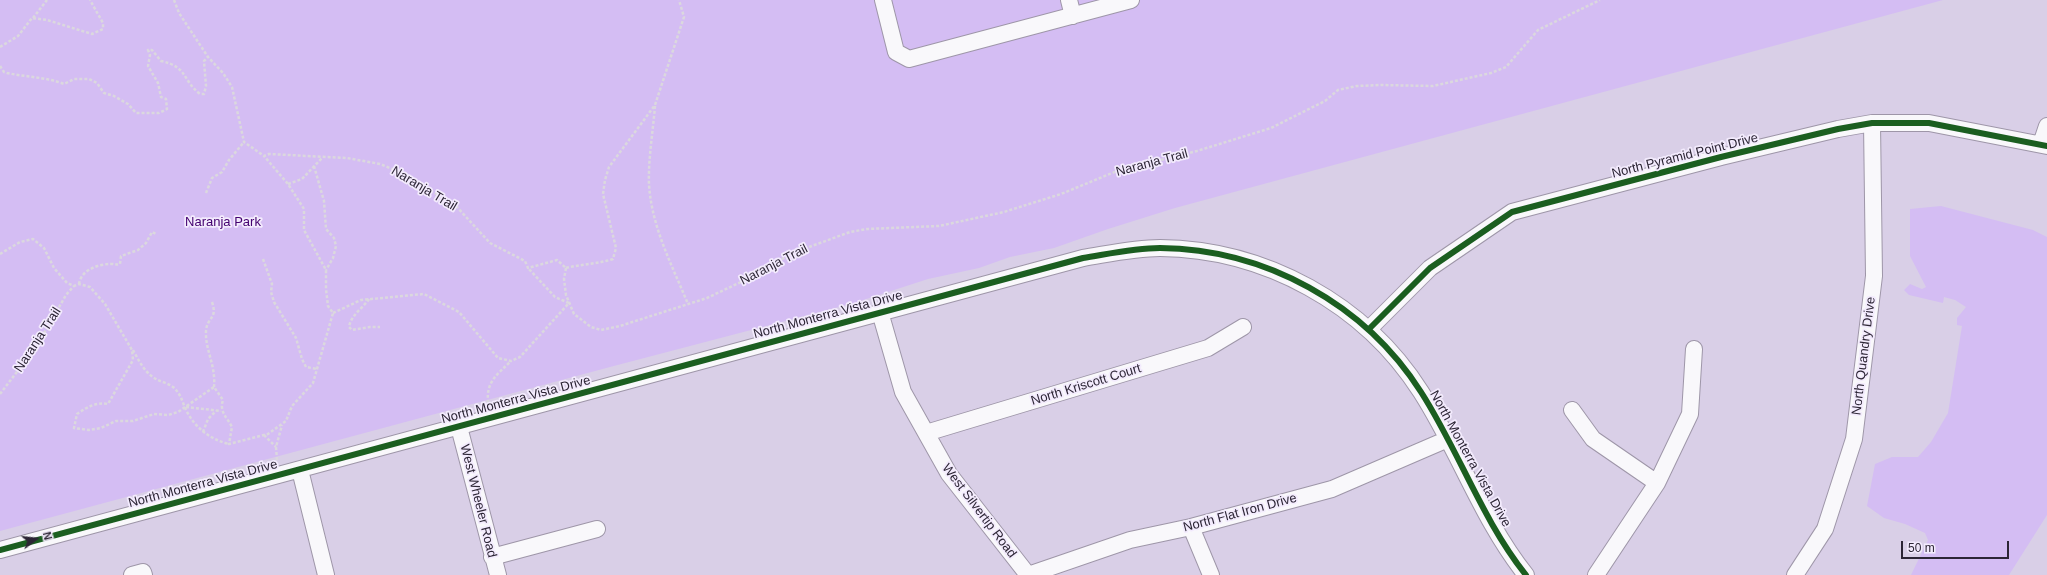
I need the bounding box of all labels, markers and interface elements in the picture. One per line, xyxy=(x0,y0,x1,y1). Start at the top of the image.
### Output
street label: North Pyramid Point Drive xyxy=(1610,130,1760,182)
street label: Naranja Trail xyxy=(1114,146,1190,180)
street label: Naranja Trail xyxy=(388,163,460,215)
park label: Naranja Park xyxy=(185,214,261,230)
street label: Naranja Trail xyxy=(738,241,810,289)
street label: North Monterra Vista Drive xyxy=(752,288,904,342)
street label: North Quandry Drive xyxy=(1849,296,1879,416)
street label: Naranja Trail xyxy=(11,305,65,375)
street label: North Kriscott Court xyxy=(1029,361,1143,409)
street label: North Monterra Vista Drive xyxy=(440,373,592,427)
street label: North Monterra Vista Drive xyxy=(1426,388,1514,530)
street label: West Wheeler Road xyxy=(456,443,500,559)
street label: North Monterra Vista Drive xyxy=(127,457,279,511)
street label: West Silvertip Road xyxy=(938,461,1020,561)
street label: North Flat Iron Drive xyxy=(1181,490,1299,536)
north arrow xyxy=(16,519,56,559)
text: N xyxy=(41,530,54,541)
scale bar xyxy=(1903,533,2011,559)
text: 50 m xyxy=(1908,541,1935,555)

